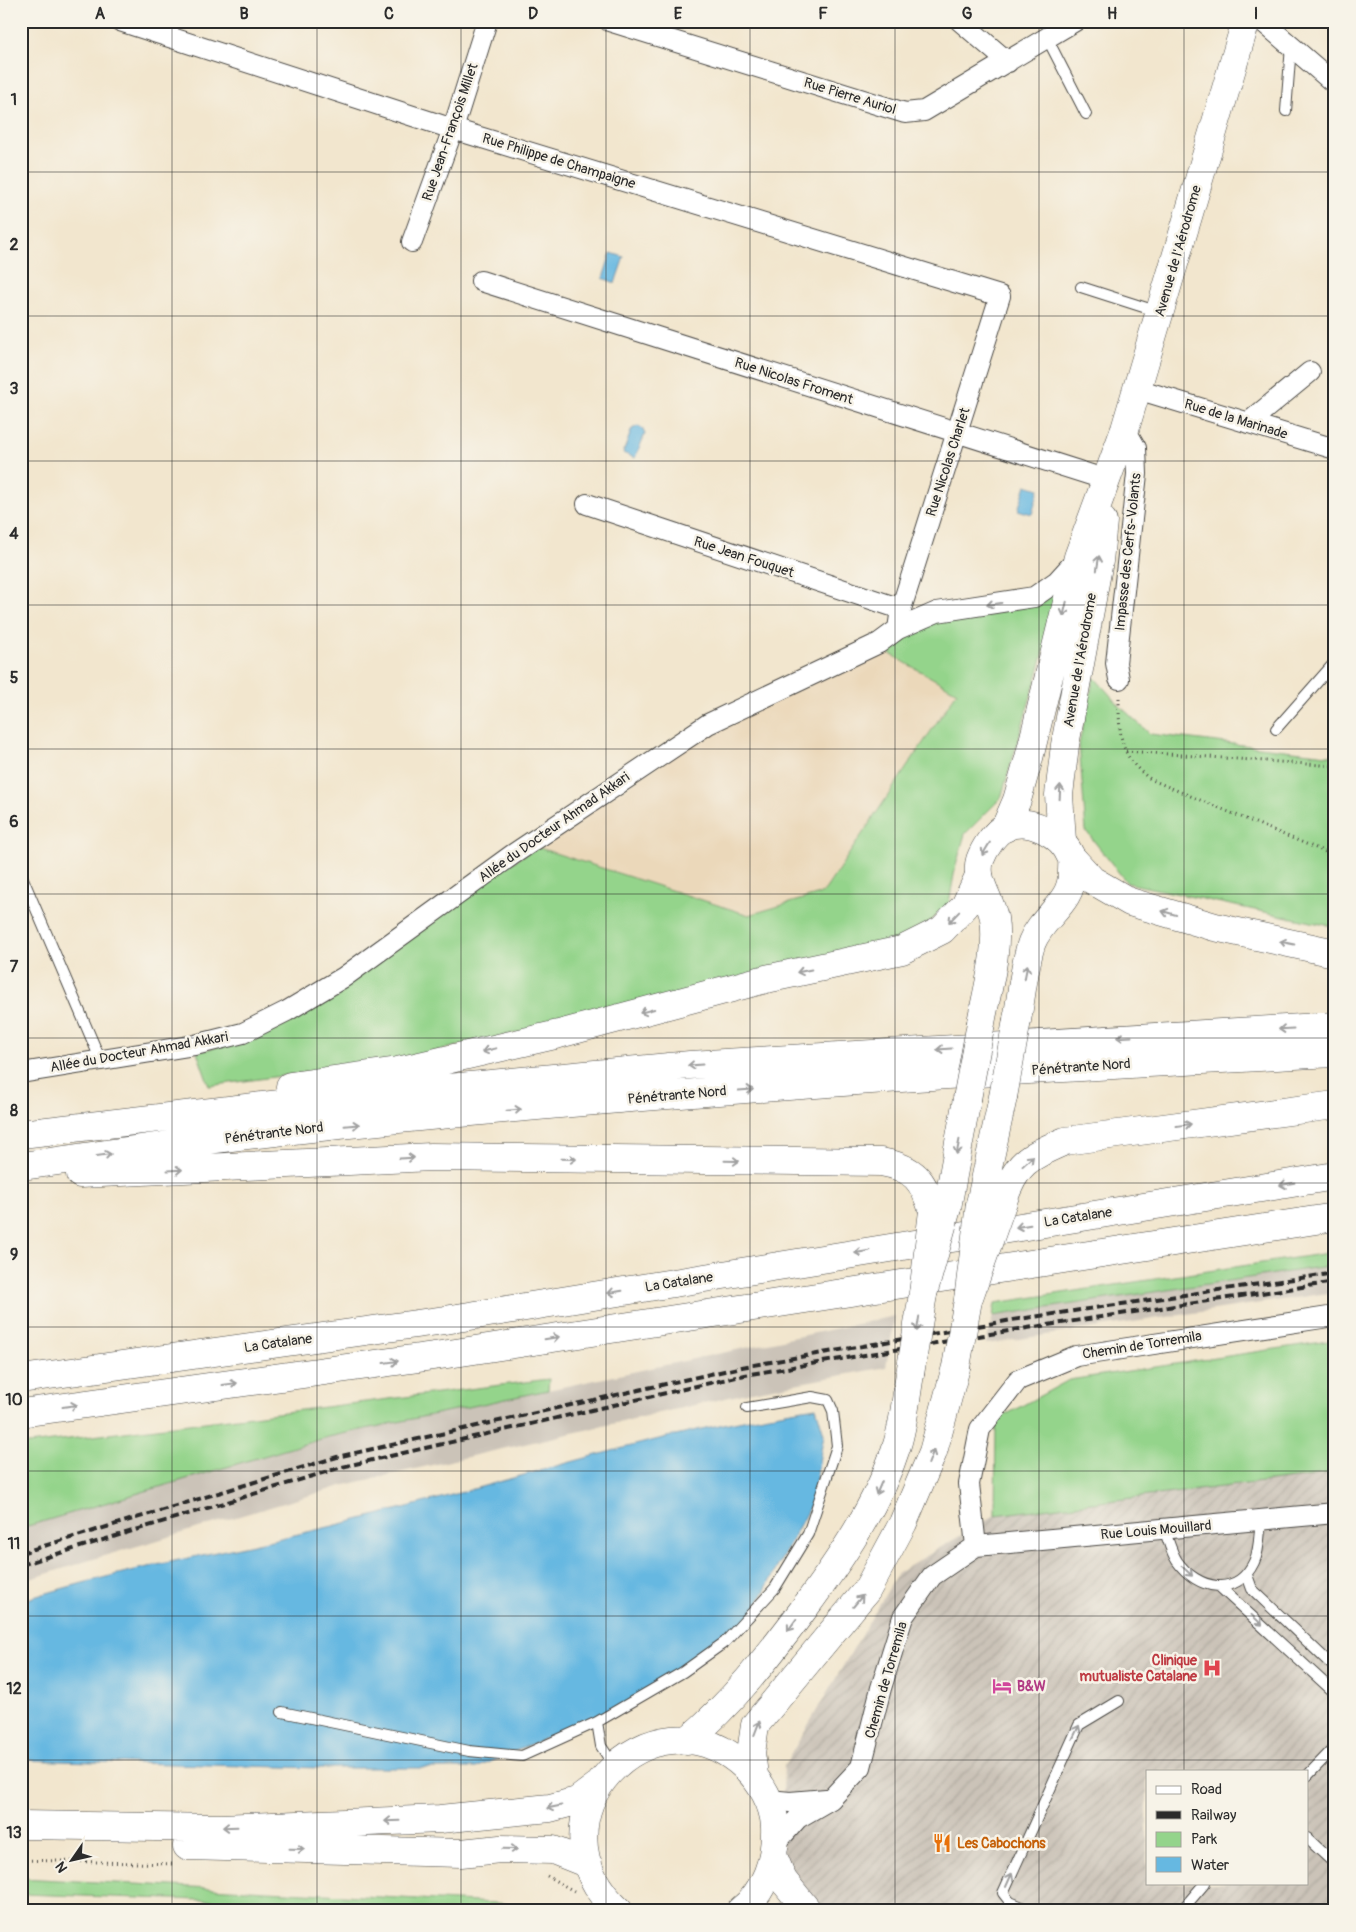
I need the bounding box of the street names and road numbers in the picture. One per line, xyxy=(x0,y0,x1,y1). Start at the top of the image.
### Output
street label: Rue Jean-François Millet xyxy=(418,61,482,203)
street label: Rue Pierre Auriol xyxy=(802,74,898,118)
street label: Rue Philippe de Champaigne xyxy=(480,130,638,192)
street label: Avenue de l'Aérodrome xyxy=(1151,183,1205,319)
street label: Rue Nicolas Froment xyxy=(733,354,856,408)
street label: Rue de la Marinade xyxy=(1182,395,1290,443)
street label: Rue Nicolas Charlet xyxy=(922,405,974,519)
street label: Impasse des Cerfs-Volants xyxy=(1111,472,1145,632)
street label: Rue Jean Fouquet xyxy=(692,533,796,581)
street label: Avenue de l'Aérodrome xyxy=(1060,592,1100,728)
street label: Allée du Docteur Ahmad Akkari xyxy=(475,768,633,886)
street label: Allée du Docteur Ahmad Akkari xyxy=(49,1028,230,1076)
street label: Pénétrante Nord xyxy=(1031,1055,1131,1079)
street label: Pénétrante Nord xyxy=(627,1082,727,1108)
street label: Pénétrante Nord xyxy=(224,1119,324,1147)
street label: La Catalane xyxy=(1043,1203,1113,1231)
street label: La Catalane xyxy=(644,1268,714,1296)
street label: Chemin de Torremila xyxy=(1081,1327,1203,1363)
street label: La Catalane xyxy=(243,1330,313,1356)
street label: Rue Louis Mouillard xyxy=(1100,1517,1212,1543)
street label: Chemin de Torremila xyxy=(861,1620,911,1740)

